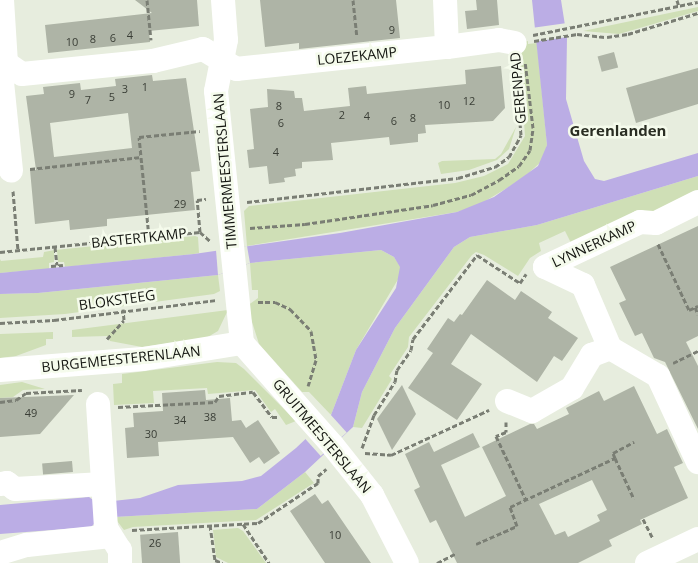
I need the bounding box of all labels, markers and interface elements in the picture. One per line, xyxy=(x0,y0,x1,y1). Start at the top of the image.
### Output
house number: 9 xyxy=(389,23,395,37)
house number: 4 xyxy=(127,28,133,42)
house number: 6 xyxy=(110,31,116,45)
house number: 8 xyxy=(90,32,96,46)
house number: 10 xyxy=(66,35,78,49)
street label: LOEZEKAMP xyxy=(316,43,398,69)
street label: GERENPAD xyxy=(506,51,530,125)
house number: 1 xyxy=(142,80,148,94)
house number: 3 xyxy=(122,82,128,96)
house number: 9 xyxy=(69,87,75,101)
house number: 5 xyxy=(109,90,115,104)
street label: TIMMERMEESTERSLAAN xyxy=(210,92,240,250)
house number: 7 xyxy=(85,93,91,107)
house number: 12 xyxy=(463,94,475,108)
house number: 10 xyxy=(438,98,450,112)
house number: 8 xyxy=(276,99,282,113)
house number: 2 xyxy=(339,108,345,122)
house number: 4 xyxy=(364,109,370,123)
house number: 8 xyxy=(410,111,416,125)
house number: 6 xyxy=(391,114,397,128)
house number: 6 xyxy=(278,116,284,130)
district label: Gerenlanden xyxy=(570,122,666,140)
house number: 4 xyxy=(273,145,279,159)
house number: 29 xyxy=(174,197,186,211)
street label: LYNNERKAMP xyxy=(549,217,639,271)
street label: BASTERTKAMP xyxy=(90,225,188,251)
street label: BLOKSTEEG xyxy=(78,286,156,314)
street label: BURGEMEESTERENLAAN xyxy=(41,342,201,376)
street label: GRUITMEESTERSLAAN xyxy=(269,376,375,496)
house number: 49 xyxy=(25,406,37,420)
house number: 38 xyxy=(204,410,216,424)
house number: 34 xyxy=(174,413,186,427)
house number: 30 xyxy=(145,427,157,441)
house number: 10 xyxy=(329,528,341,542)
house number: 26 xyxy=(149,536,161,550)

